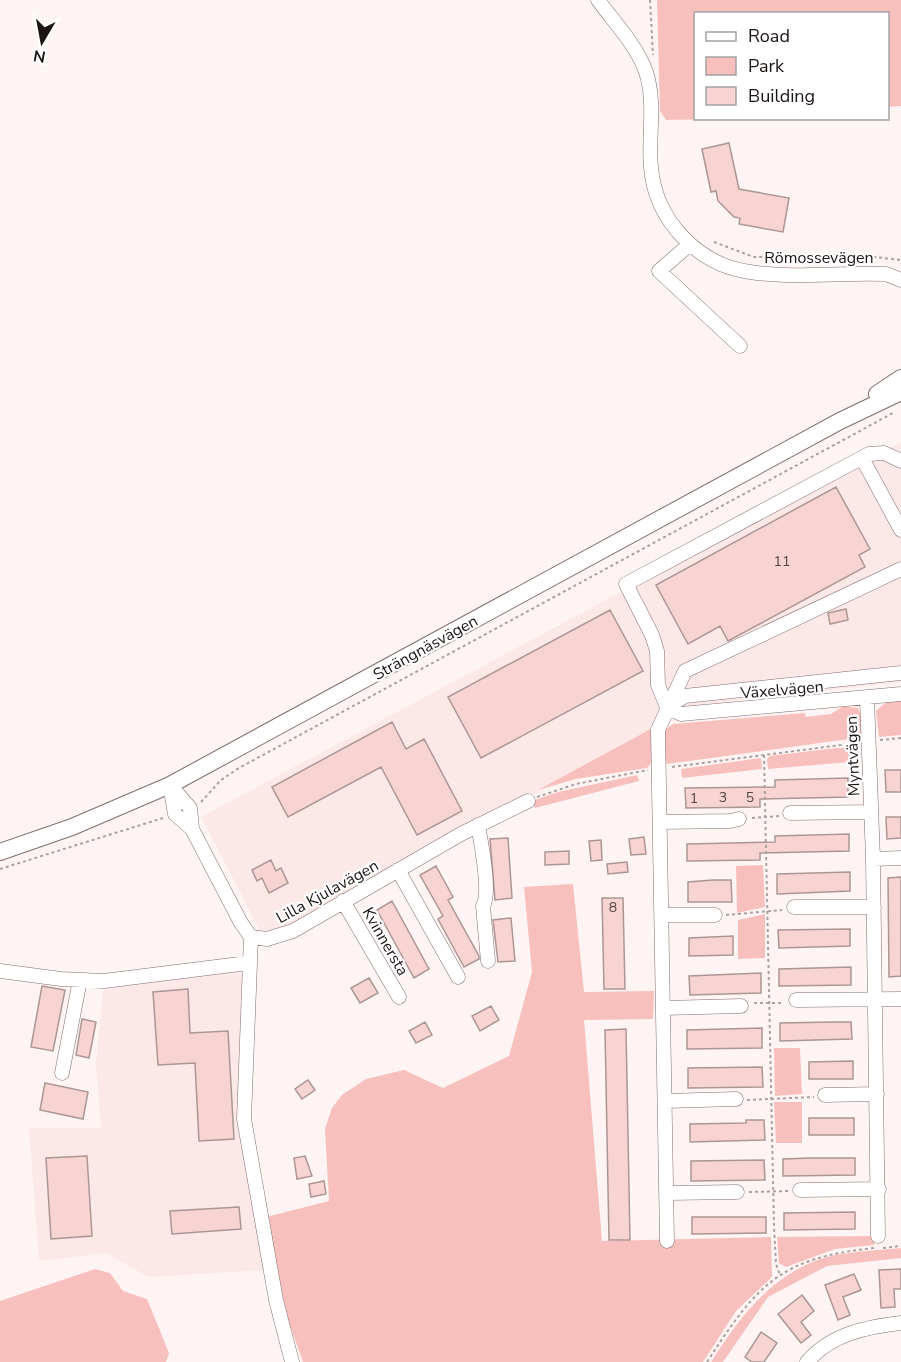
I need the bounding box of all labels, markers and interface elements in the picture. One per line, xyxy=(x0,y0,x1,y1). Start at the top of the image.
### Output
north arrow xyxy=(12,12,72,72)
legend xyxy=(694,12,889,120)
text: Road xyxy=(748,24,790,48)
text: N xyxy=(32,44,47,68)
text: Park xyxy=(748,54,785,78)
text: Building xyxy=(748,84,815,108)
street label: Römossevägen xyxy=(764,247,874,269)
house number: 11 xyxy=(774,552,790,571)
street label: Strängnäsvägen xyxy=(369,610,482,686)
street label: Växelvägen xyxy=(739,675,825,705)
street label: Myntvägen xyxy=(841,715,865,796)
house number: 3 xyxy=(719,788,727,807)
house number: 5 xyxy=(746,788,754,807)
house number: 1 xyxy=(690,789,698,808)
street label: Lilla Kjulavägen xyxy=(272,855,383,929)
house number: 8 xyxy=(609,898,617,917)
street label: Kvinnersta xyxy=(357,903,414,980)

